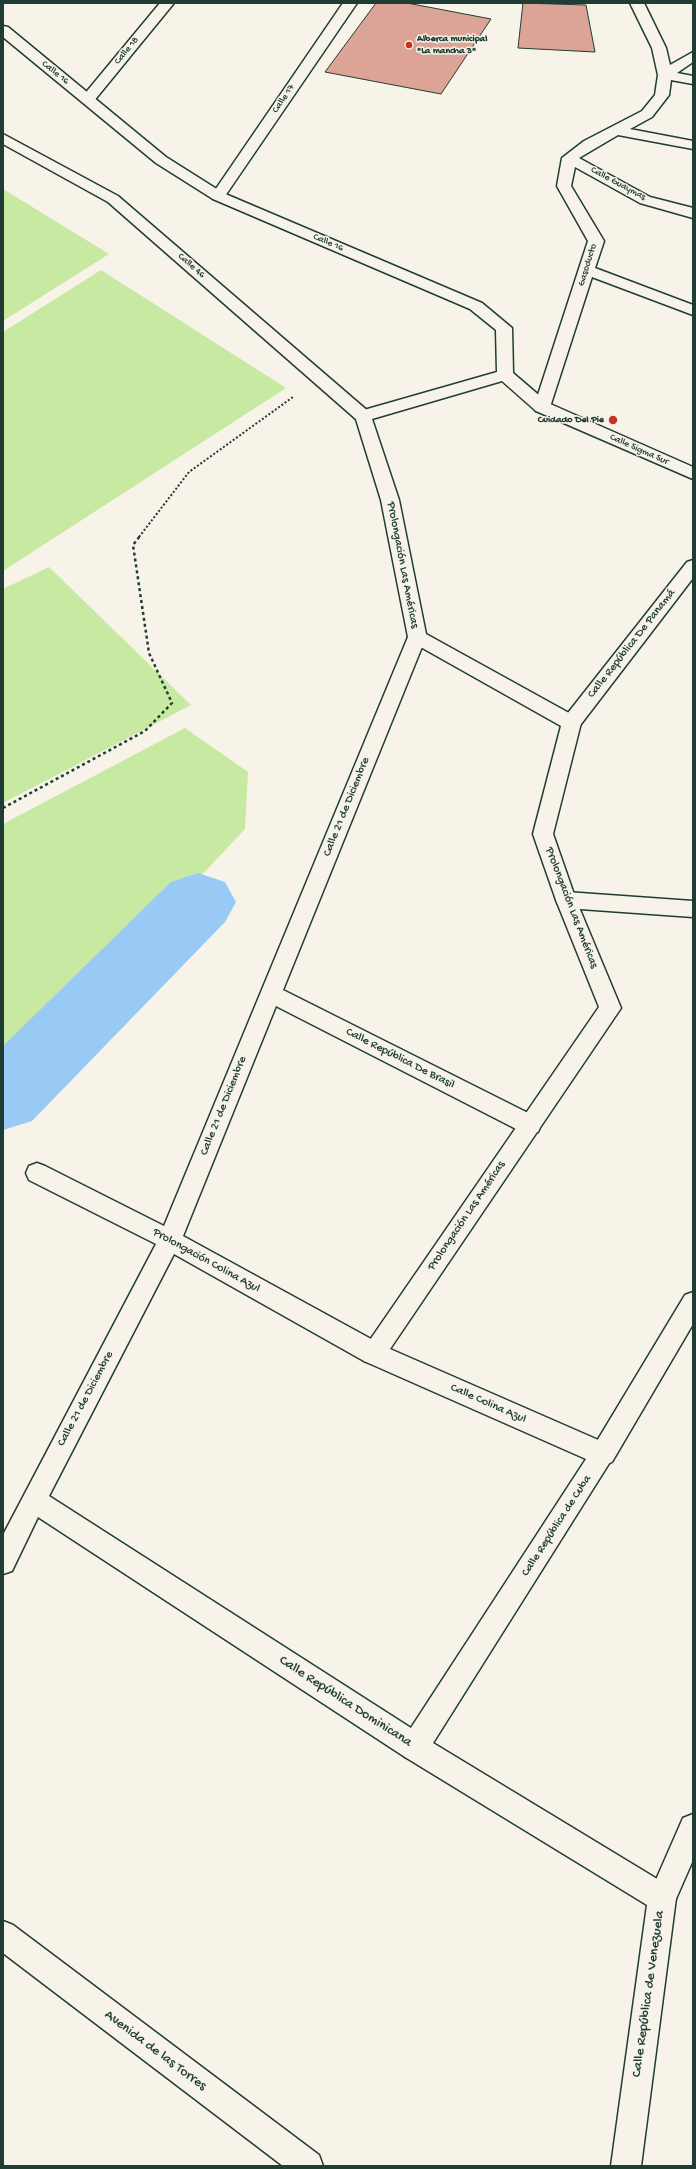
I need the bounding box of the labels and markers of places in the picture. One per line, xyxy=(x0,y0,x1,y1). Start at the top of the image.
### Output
place label: Alberca municipal "La mancha 3" xyxy=(417,33,487,56)
marker: Alberca municipal "La mancha 3" xyxy=(404,40,414,50)
place label: Cuidado Del Pie xyxy=(538,414,604,426)
marker: Cuidado Del Pie xyxy=(607,414,619,426)

